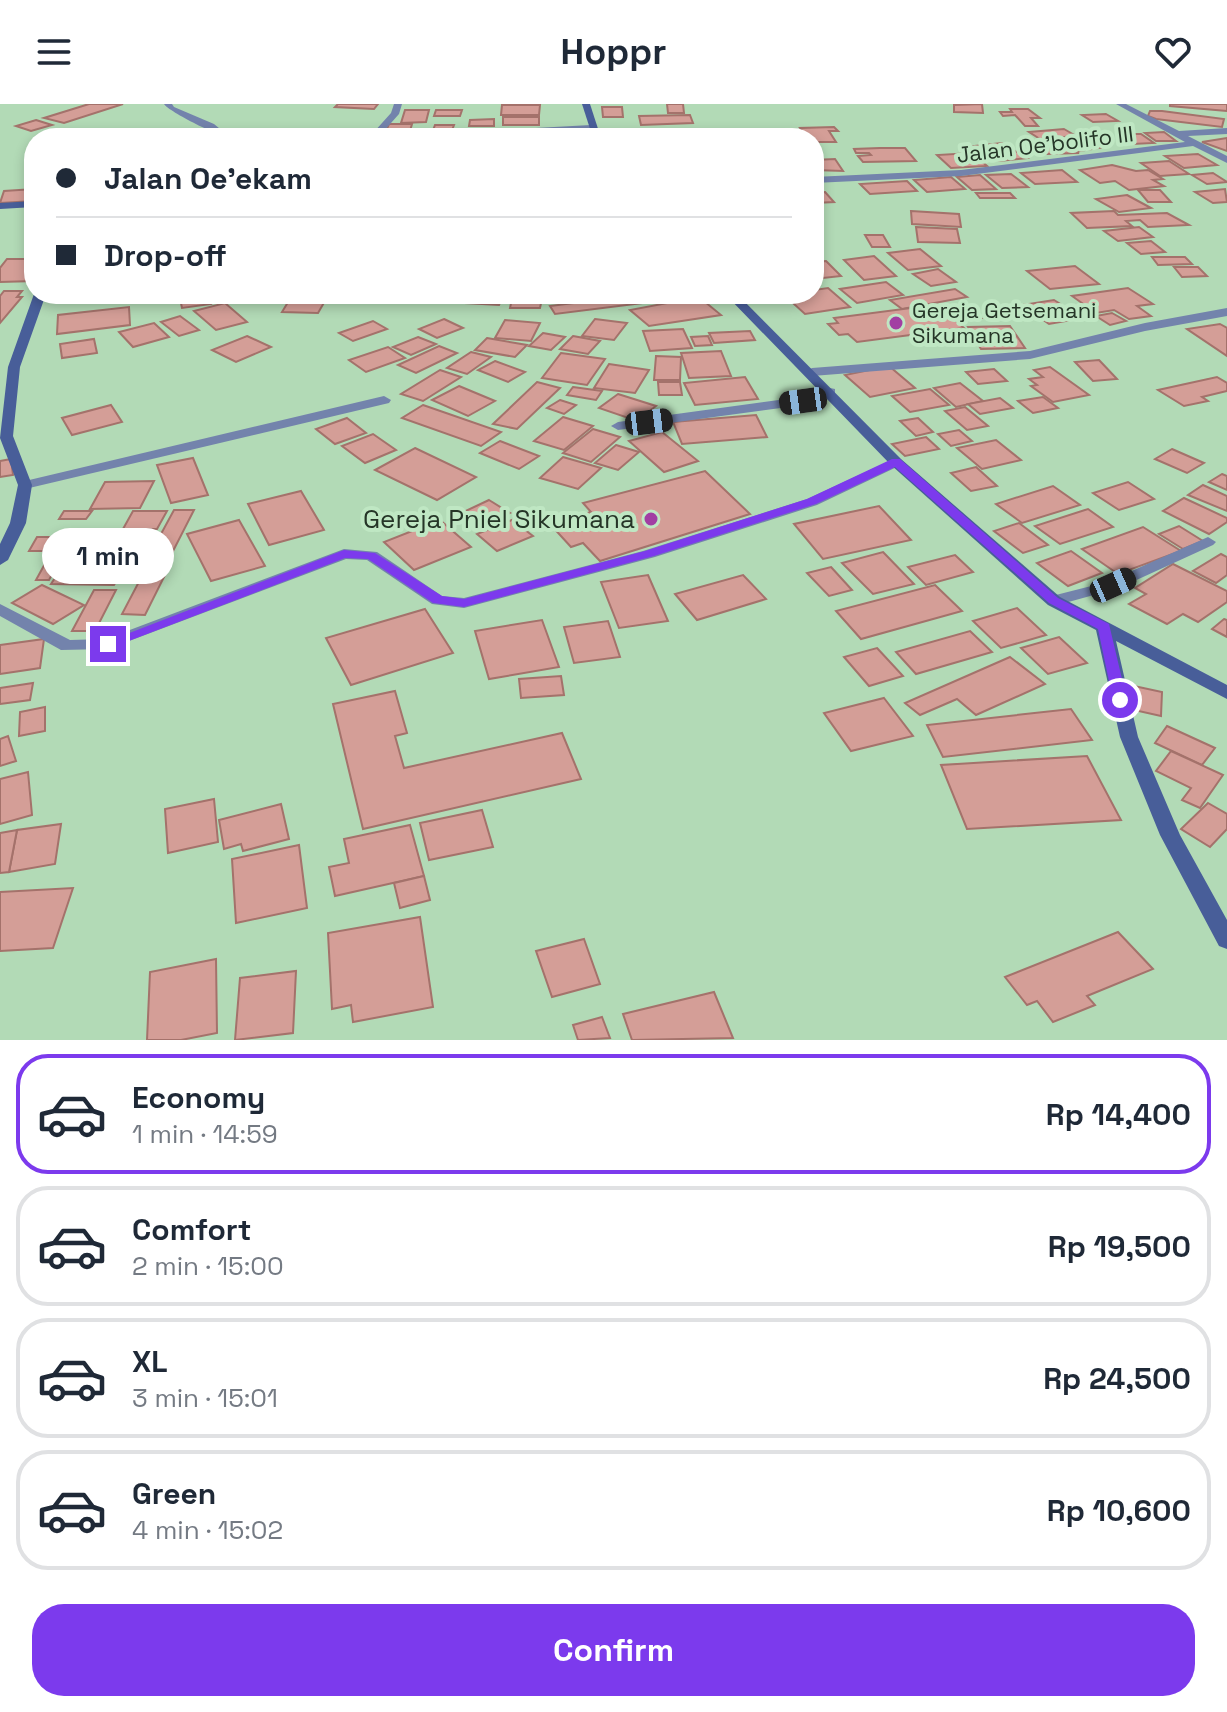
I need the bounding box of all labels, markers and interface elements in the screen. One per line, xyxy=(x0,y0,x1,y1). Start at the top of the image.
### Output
text: Hoppr xyxy=(561,29,666,75)
icon: menu xyxy=(32,30,76,74)
icon: heart xyxy=(1151,30,1195,74)
street label: Jalan Oe'bolifo III xyxy=(955,119,1135,169)
text: Jalan Oe'ekam xyxy=(104,159,312,198)
text: Drop-off xyxy=(104,236,227,275)
place label: Gereja Getsemani Sikumana xyxy=(912,296,1097,349)
marker: Gereja Getsemani Sikumana xyxy=(887,314,905,332)
car xyxy=(778,386,828,416)
car xyxy=(624,407,674,437)
place label: Gereja Pniel Sikumana xyxy=(363,502,635,536)
marker: Gereja Pniel Sikumana xyxy=(642,510,660,528)
callout: 1 min xyxy=(42,528,174,584)
text: 1 min xyxy=(76,539,140,573)
car xyxy=(1086,564,1140,606)
route end xyxy=(90,626,126,662)
route start xyxy=(1102,682,1138,718)
icon: car xyxy=(36,1078,108,1150)
text: Economy xyxy=(132,1078,265,1117)
text: Rp 14,400 xyxy=(1046,1095,1191,1134)
text: 1 min · 14:59 xyxy=(132,1117,278,1151)
icon: car xyxy=(36,1210,108,1282)
text: Comfort xyxy=(132,1210,251,1249)
text: Rp 19,500 xyxy=(1048,1227,1191,1266)
text: 2 min · 15:00 xyxy=(132,1249,284,1283)
icon: car xyxy=(36,1342,108,1414)
text: XL xyxy=(132,1342,168,1381)
text: Rp 24,500 xyxy=(1043,1359,1191,1398)
text: 3 min · 15:01 xyxy=(132,1381,278,1415)
icon: car xyxy=(36,1474,108,1546)
text: Green xyxy=(132,1474,216,1513)
text: Rp 10,600 xyxy=(1047,1491,1191,1530)
text: 4 min · 15:02 xyxy=(132,1513,283,1547)
button: Confirm xyxy=(32,1604,1195,1696)

